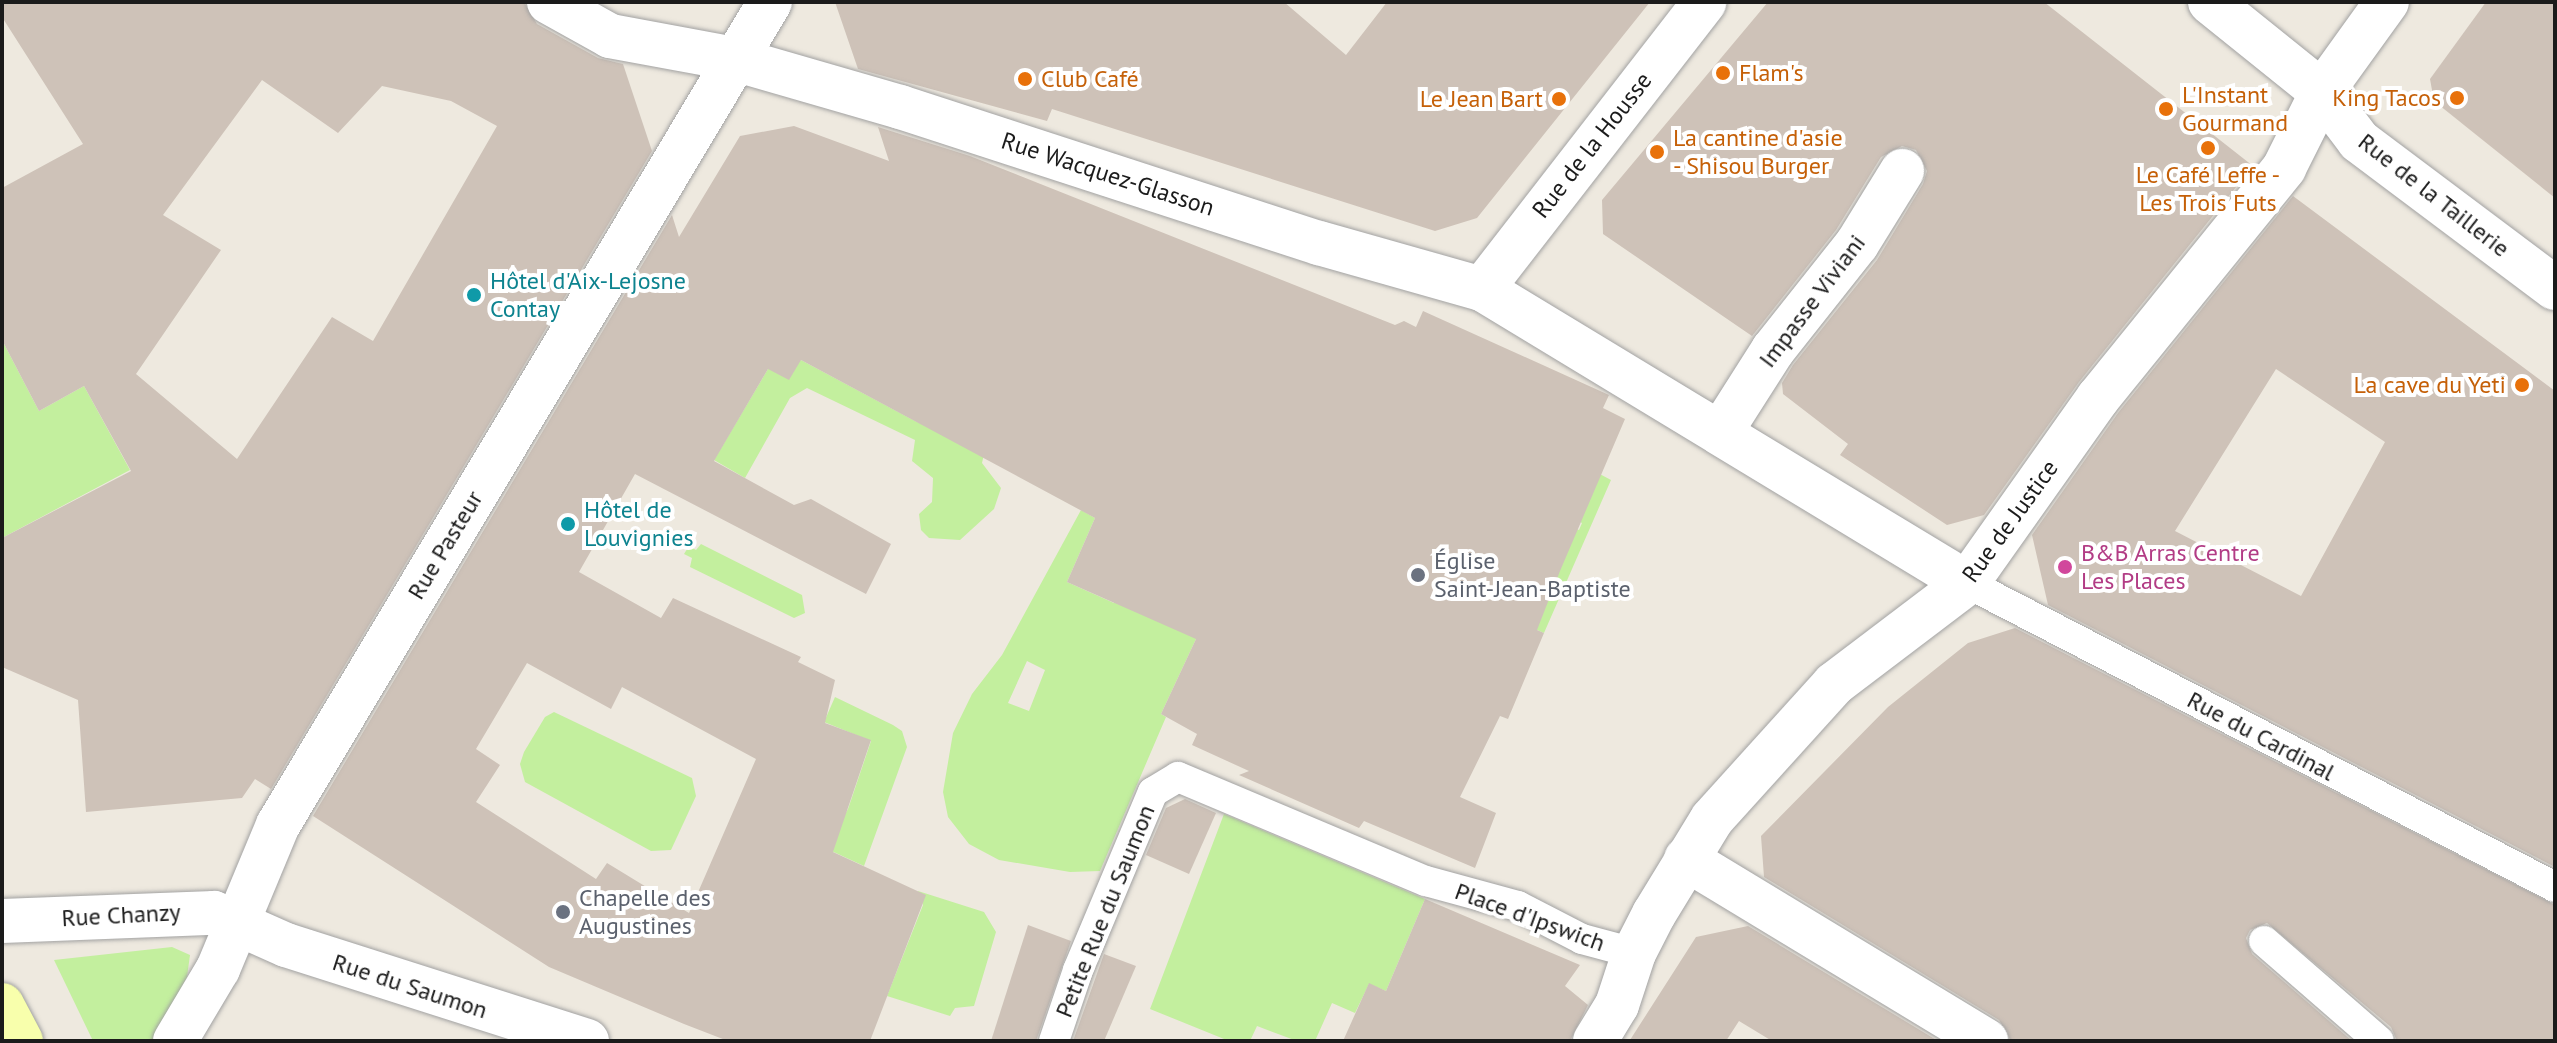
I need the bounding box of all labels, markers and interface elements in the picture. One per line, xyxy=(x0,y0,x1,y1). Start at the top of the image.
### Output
place label: Flam's xyxy=(1739,59,1804,87)
marker: Flam's xyxy=(1714,64,1732,82)
place label: Club Café xyxy=(1041,65,1139,93)
street label: Rue de la Housse xyxy=(1526,66,1658,224)
marker: Club Café xyxy=(1016,70,1034,88)
place label: L'Instant Gourmand xyxy=(2182,81,2288,137)
place label: King Tacos xyxy=(2332,84,2441,112)
place label: Le Jean Bart xyxy=(1420,85,1543,113)
marker: King Tacos xyxy=(2448,89,2466,107)
marker: Le Jean Bart xyxy=(1550,90,1568,108)
marker: L'Instant Gourmand xyxy=(2157,100,2175,118)
place label: La cantine d'asie - Shisou Burger xyxy=(1673,124,1843,180)
street label: Rue Wacquez-Glasson xyxy=(998,126,1218,222)
street label: Rue de la Taillerie xyxy=(2352,127,2516,263)
marker: Le Café Leffe - Les Trois Futs xyxy=(2199,139,2217,157)
marker: La cantine d'asie - Shisou Burger xyxy=(1648,143,1666,161)
place label: Le Café Leffe - Les Trois Futs xyxy=(2135,161,2281,217)
street label: Impasse Viviani xyxy=(1752,229,1872,373)
place label: Hôtel d'Aix-Lejosne Contay xyxy=(490,267,686,323)
marker: Hôtel d'Aix-Lejosne Contay xyxy=(465,286,483,304)
place label: La cave du Yeti xyxy=(2353,371,2506,399)
marker: La cave du Yeti xyxy=(2513,376,2531,394)
street label: Rue de Justice xyxy=(1956,454,2064,588)
street label: Rue Pasteur xyxy=(401,486,489,604)
place label: Hôtel de Louvignies xyxy=(584,496,694,552)
marker: Hôtel de Louvignies xyxy=(559,515,577,533)
place label: B&B Arras Centre Les Places xyxy=(2081,539,2260,595)
place label: Église Saint-Jean-Baptiste xyxy=(1434,547,1631,603)
marker: B&B Arras Centre Les Places xyxy=(2056,558,2074,576)
marker: Église Saint-Jean-Baptiste xyxy=(1409,566,1427,584)
street label: Rue du Cardinal xyxy=(2182,685,2340,787)
street label: Petite Rue du Saumon xyxy=(1049,801,1161,1021)
street label: Place d'Ipswich xyxy=(1451,877,1609,957)
place label: Chapelle des Augustines xyxy=(579,884,711,940)
street label: Rue Chanzy xyxy=(61,898,181,932)
marker: Chapelle des Augustines xyxy=(554,903,572,921)
street label: Rue du Saumon xyxy=(329,947,491,1025)

